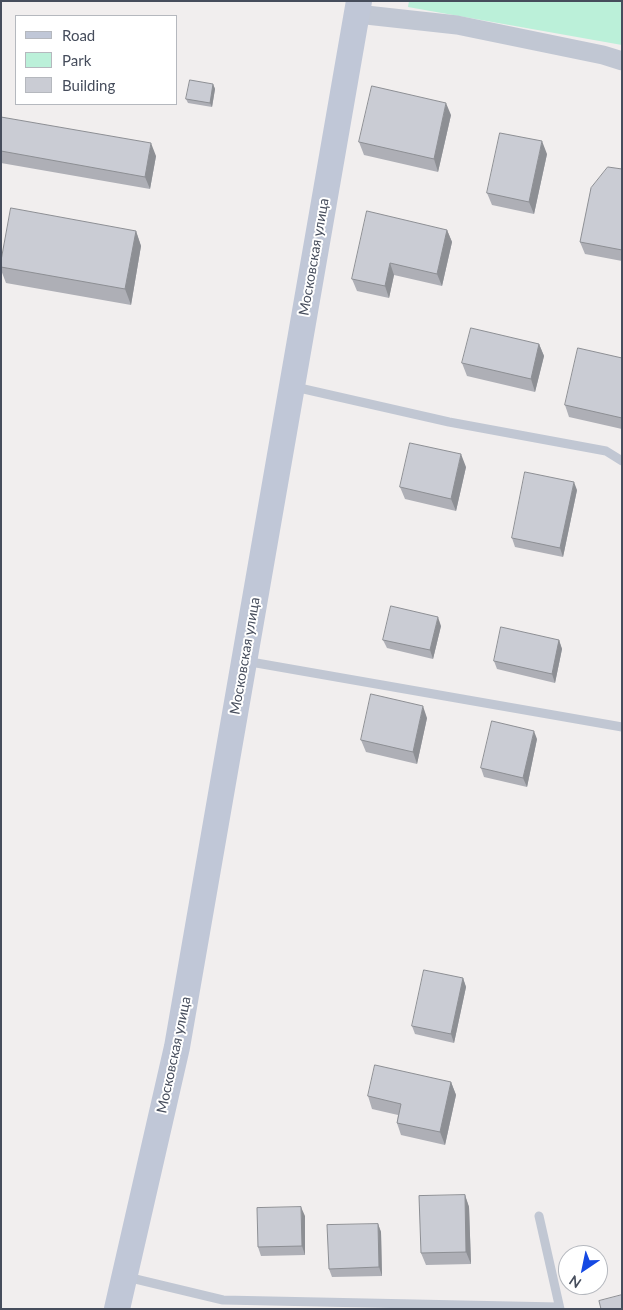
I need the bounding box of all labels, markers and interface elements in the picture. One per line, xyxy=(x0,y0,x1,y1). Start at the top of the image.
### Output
legend xyxy=(15,15,178,105)
text: Road xyxy=(62,26,95,44)
text: Park xyxy=(62,51,91,69)
text: Building xyxy=(62,76,115,94)
street label: Московская улица xyxy=(295,197,333,317)
street label: Московская улица xyxy=(226,596,264,716)
street label: Московская улица xyxy=(153,995,195,1115)
north arrow xyxy=(558,1245,608,1295)
text: N xyxy=(566,1272,584,1292)

